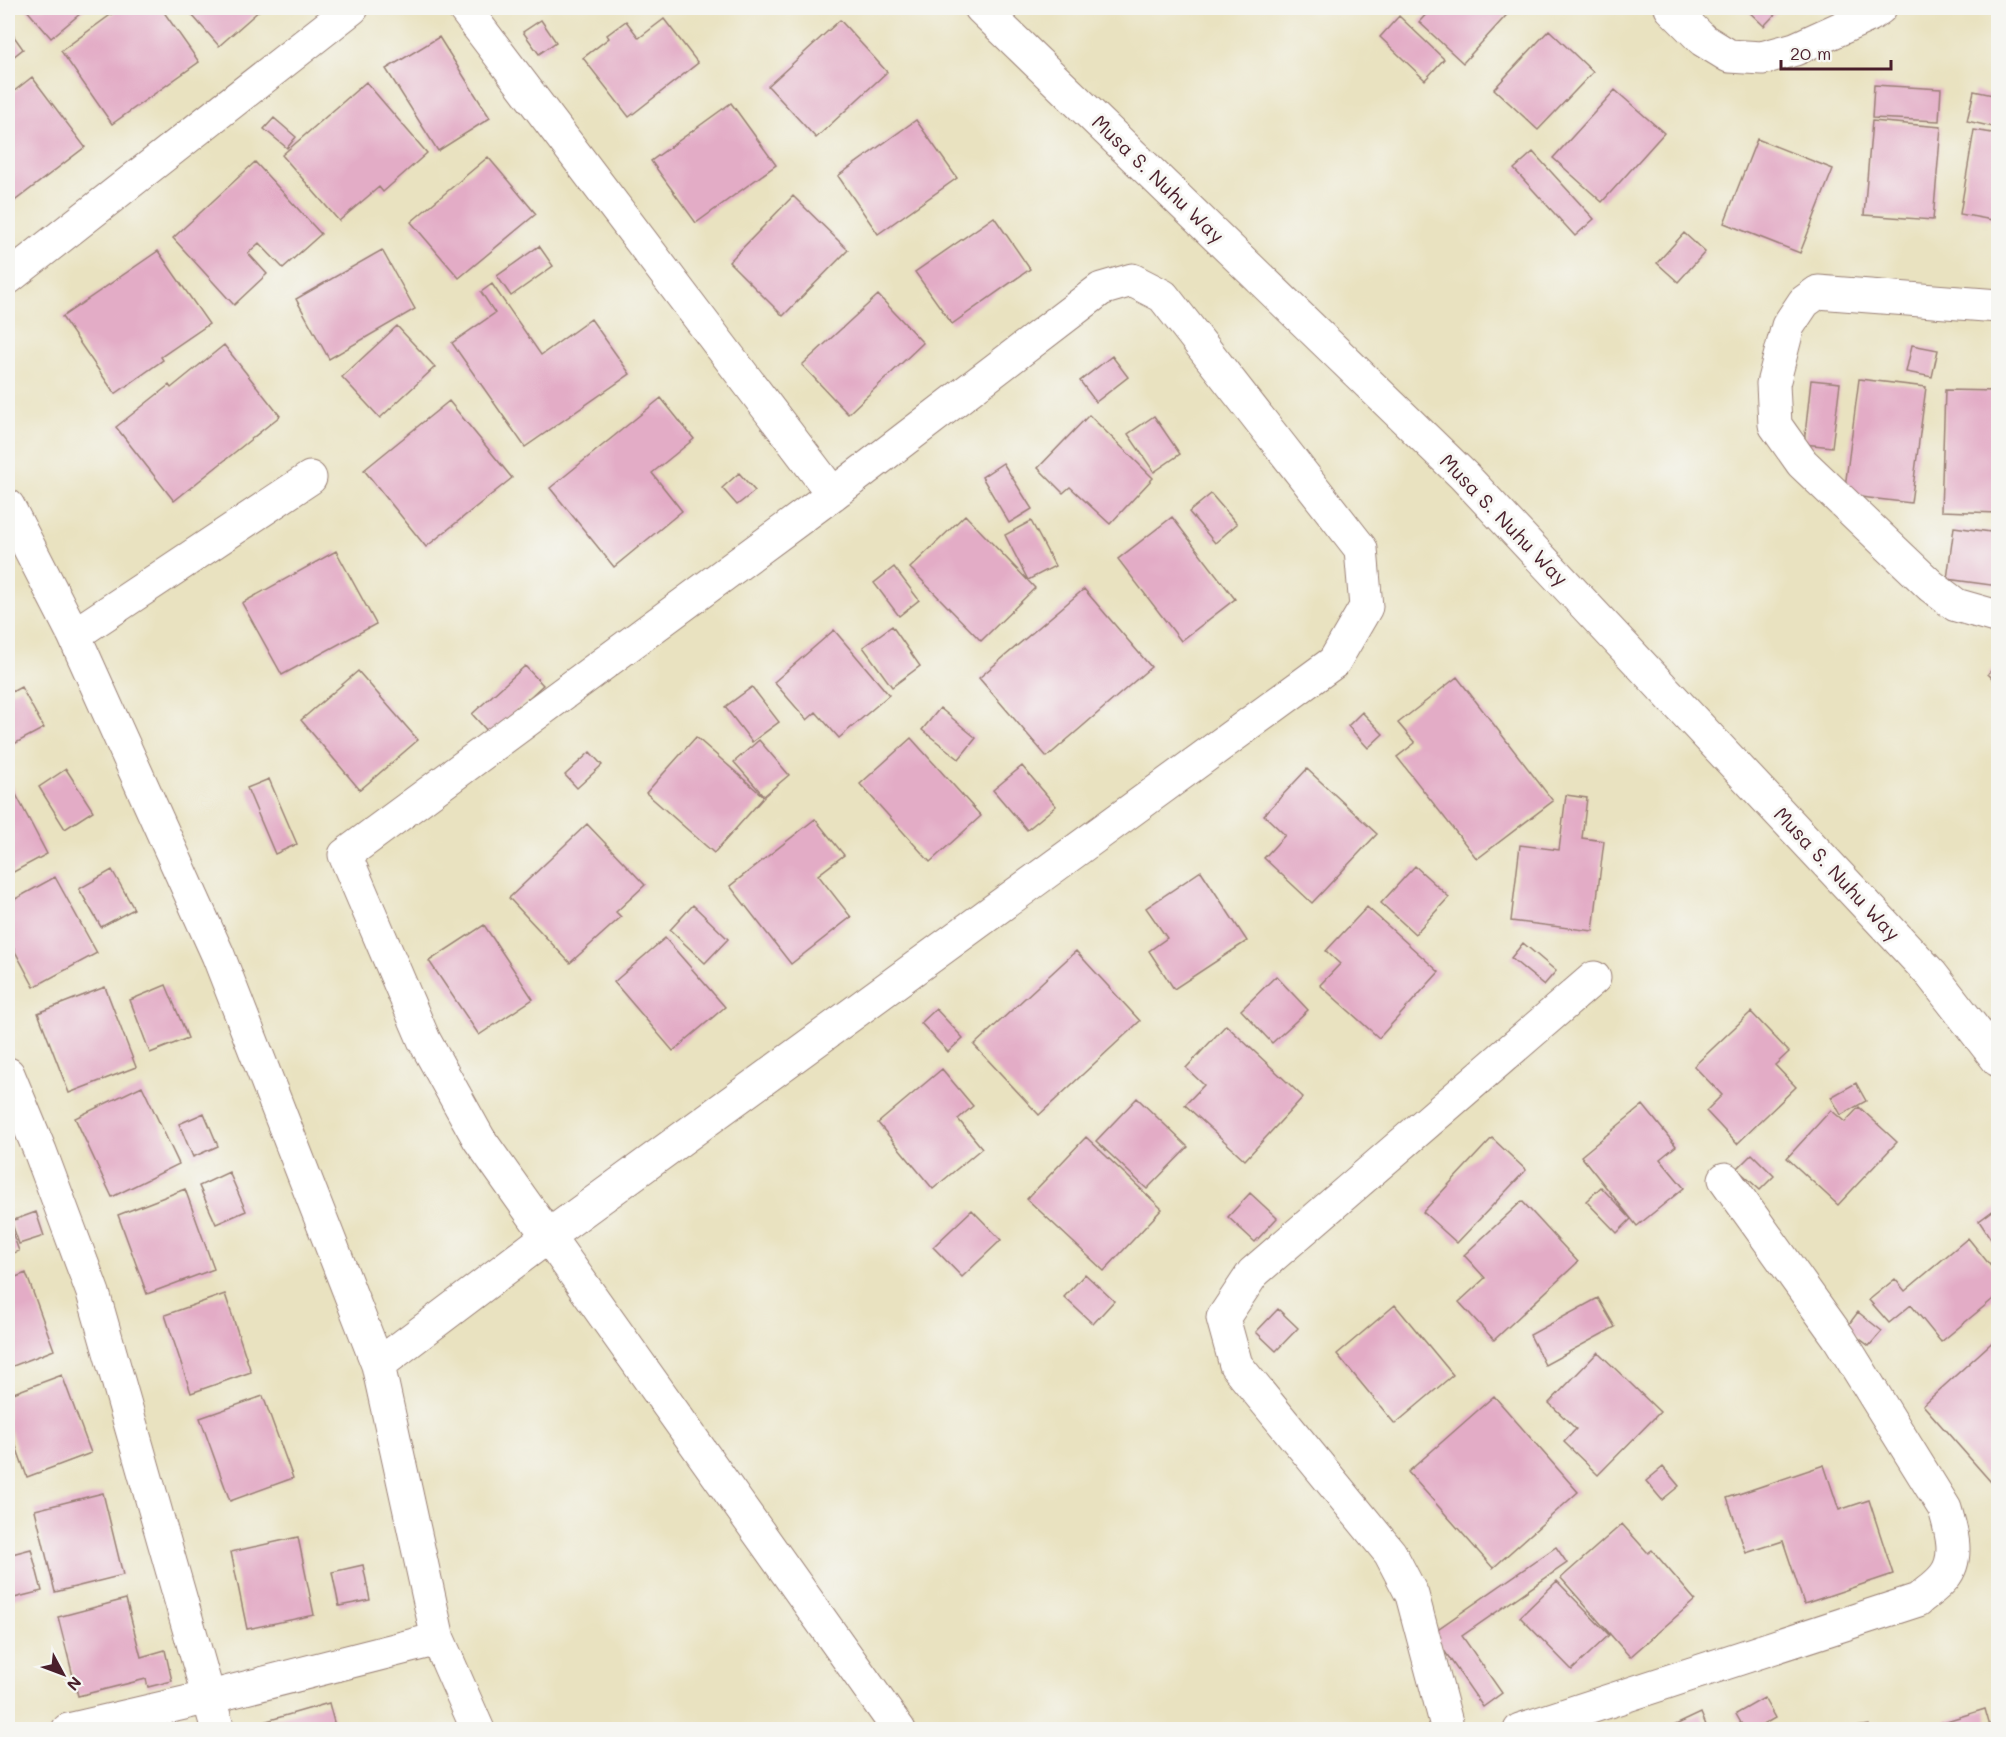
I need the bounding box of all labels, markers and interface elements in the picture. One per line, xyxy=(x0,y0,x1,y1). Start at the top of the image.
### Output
scale bar xyxy=(1781,33,1890,71)
text: 20 m xyxy=(1790,41,1831,65)
street label: Musa S. Nuhu Way xyxy=(1087,109,1230,248)
street label: Musa S. Nuhu Way xyxy=(1435,448,1574,591)
street label: Musa S. Nuhu Way xyxy=(1769,801,1907,946)
north arrow xyxy=(33,1644,93,1704)
text: N xyxy=(63,1673,87,1696)

